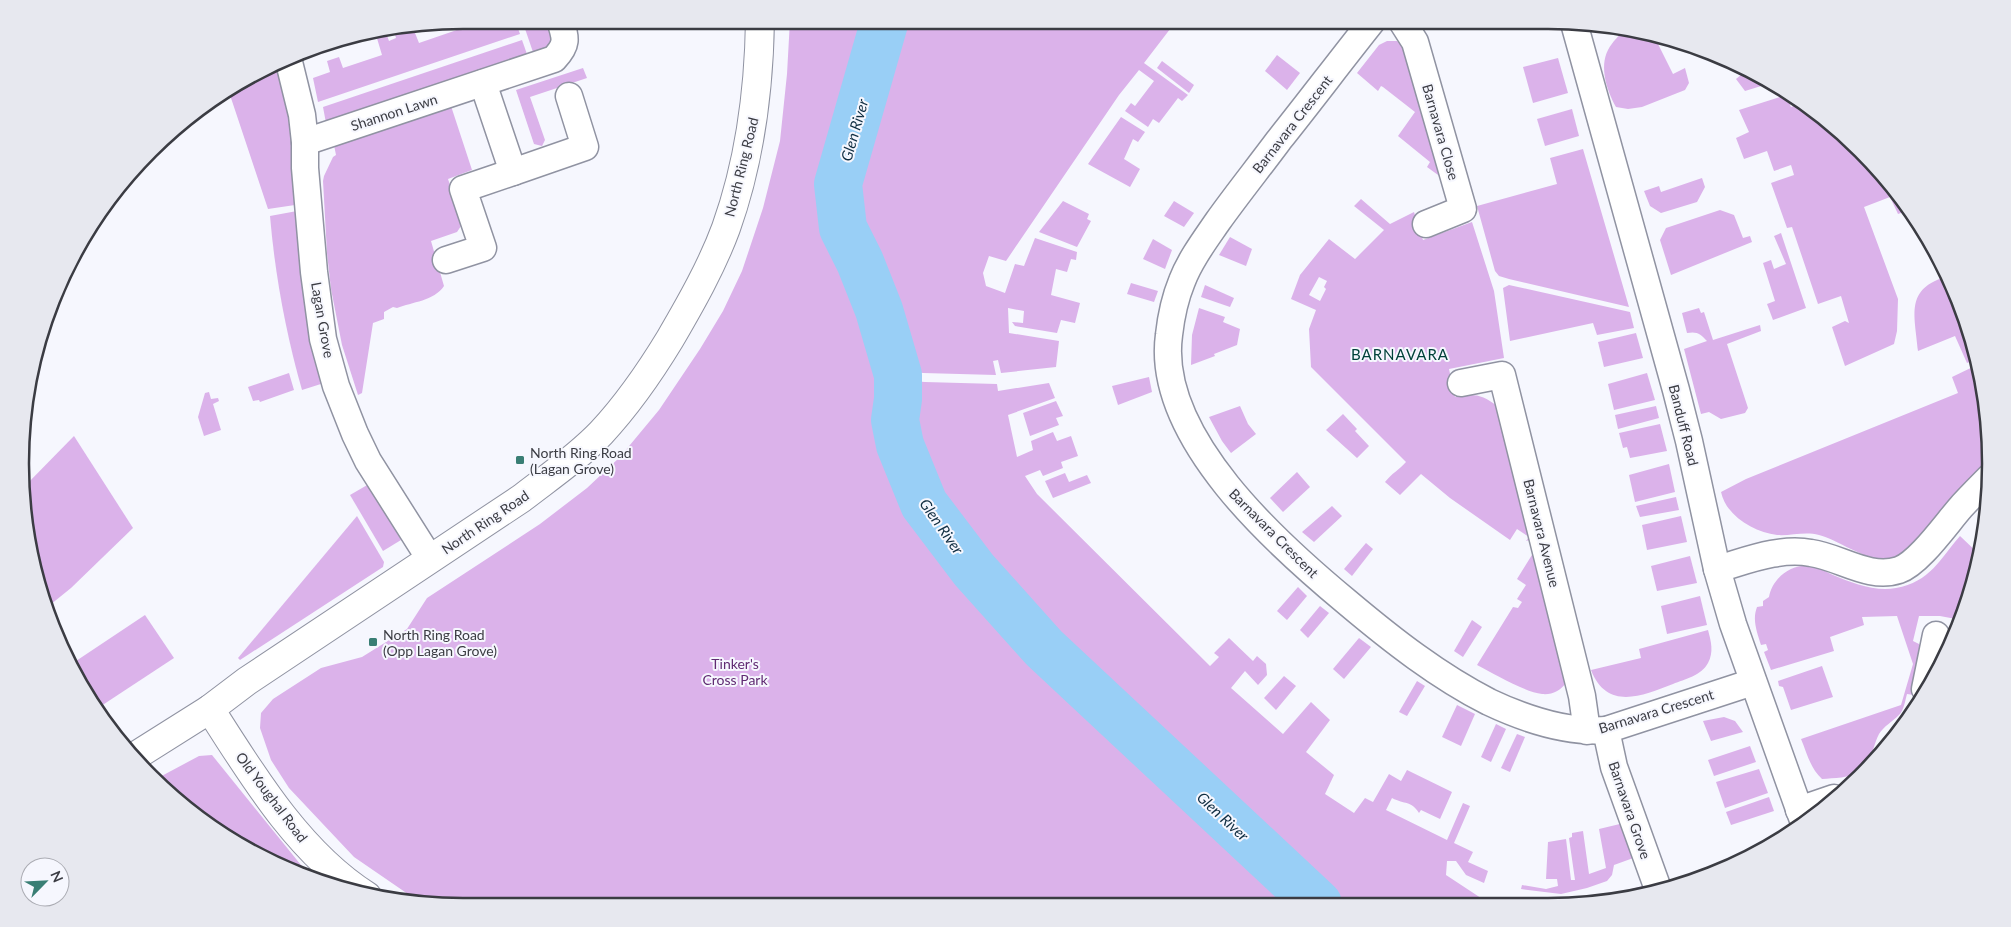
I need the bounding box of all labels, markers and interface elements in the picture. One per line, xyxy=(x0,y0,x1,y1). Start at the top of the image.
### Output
street label: Barnavara Crescent xyxy=(1249,72,1335,176)
street label: Barnavara Close xyxy=(1419,82,1463,182)
street label: Shannon Lawn xyxy=(349,90,439,134)
water label: Glen River xyxy=(837,96,872,163)
street label: North Ring Road xyxy=(720,116,762,218)
street label: Lagan Grove xyxy=(308,281,338,359)
district label: BARNAVARA xyxy=(1351,345,1449,363)
street label: Banduff Road xyxy=(1666,383,1702,467)
place label: North Ring Road (Lagan Grove) xyxy=(530,444,632,477)
marker: North Ring Road (Lagan Grove) xyxy=(514,454,526,466)
street label: Barnavara Avenue xyxy=(1520,477,1564,589)
street label: Barnavara Crescent xyxy=(1226,485,1322,581)
street label: North Ring Road xyxy=(438,487,532,557)
water label: Glen River xyxy=(916,495,968,558)
place label: North Ring Road (Opp Lagan Grove) xyxy=(383,626,497,659)
marker: North Ring Road (Opp Lagan Grove) xyxy=(367,636,379,648)
park label: Tinker's Cross Park xyxy=(702,655,768,688)
street label: Barnavara Crescent xyxy=(1596,685,1716,737)
street label: Old Youghal Road xyxy=(233,749,311,845)
street label: Barnavara Grove xyxy=(1605,759,1655,861)
water label: Glen River xyxy=(1194,788,1253,845)
north arrow xyxy=(20,857,70,907)
text: N xyxy=(47,868,67,885)

